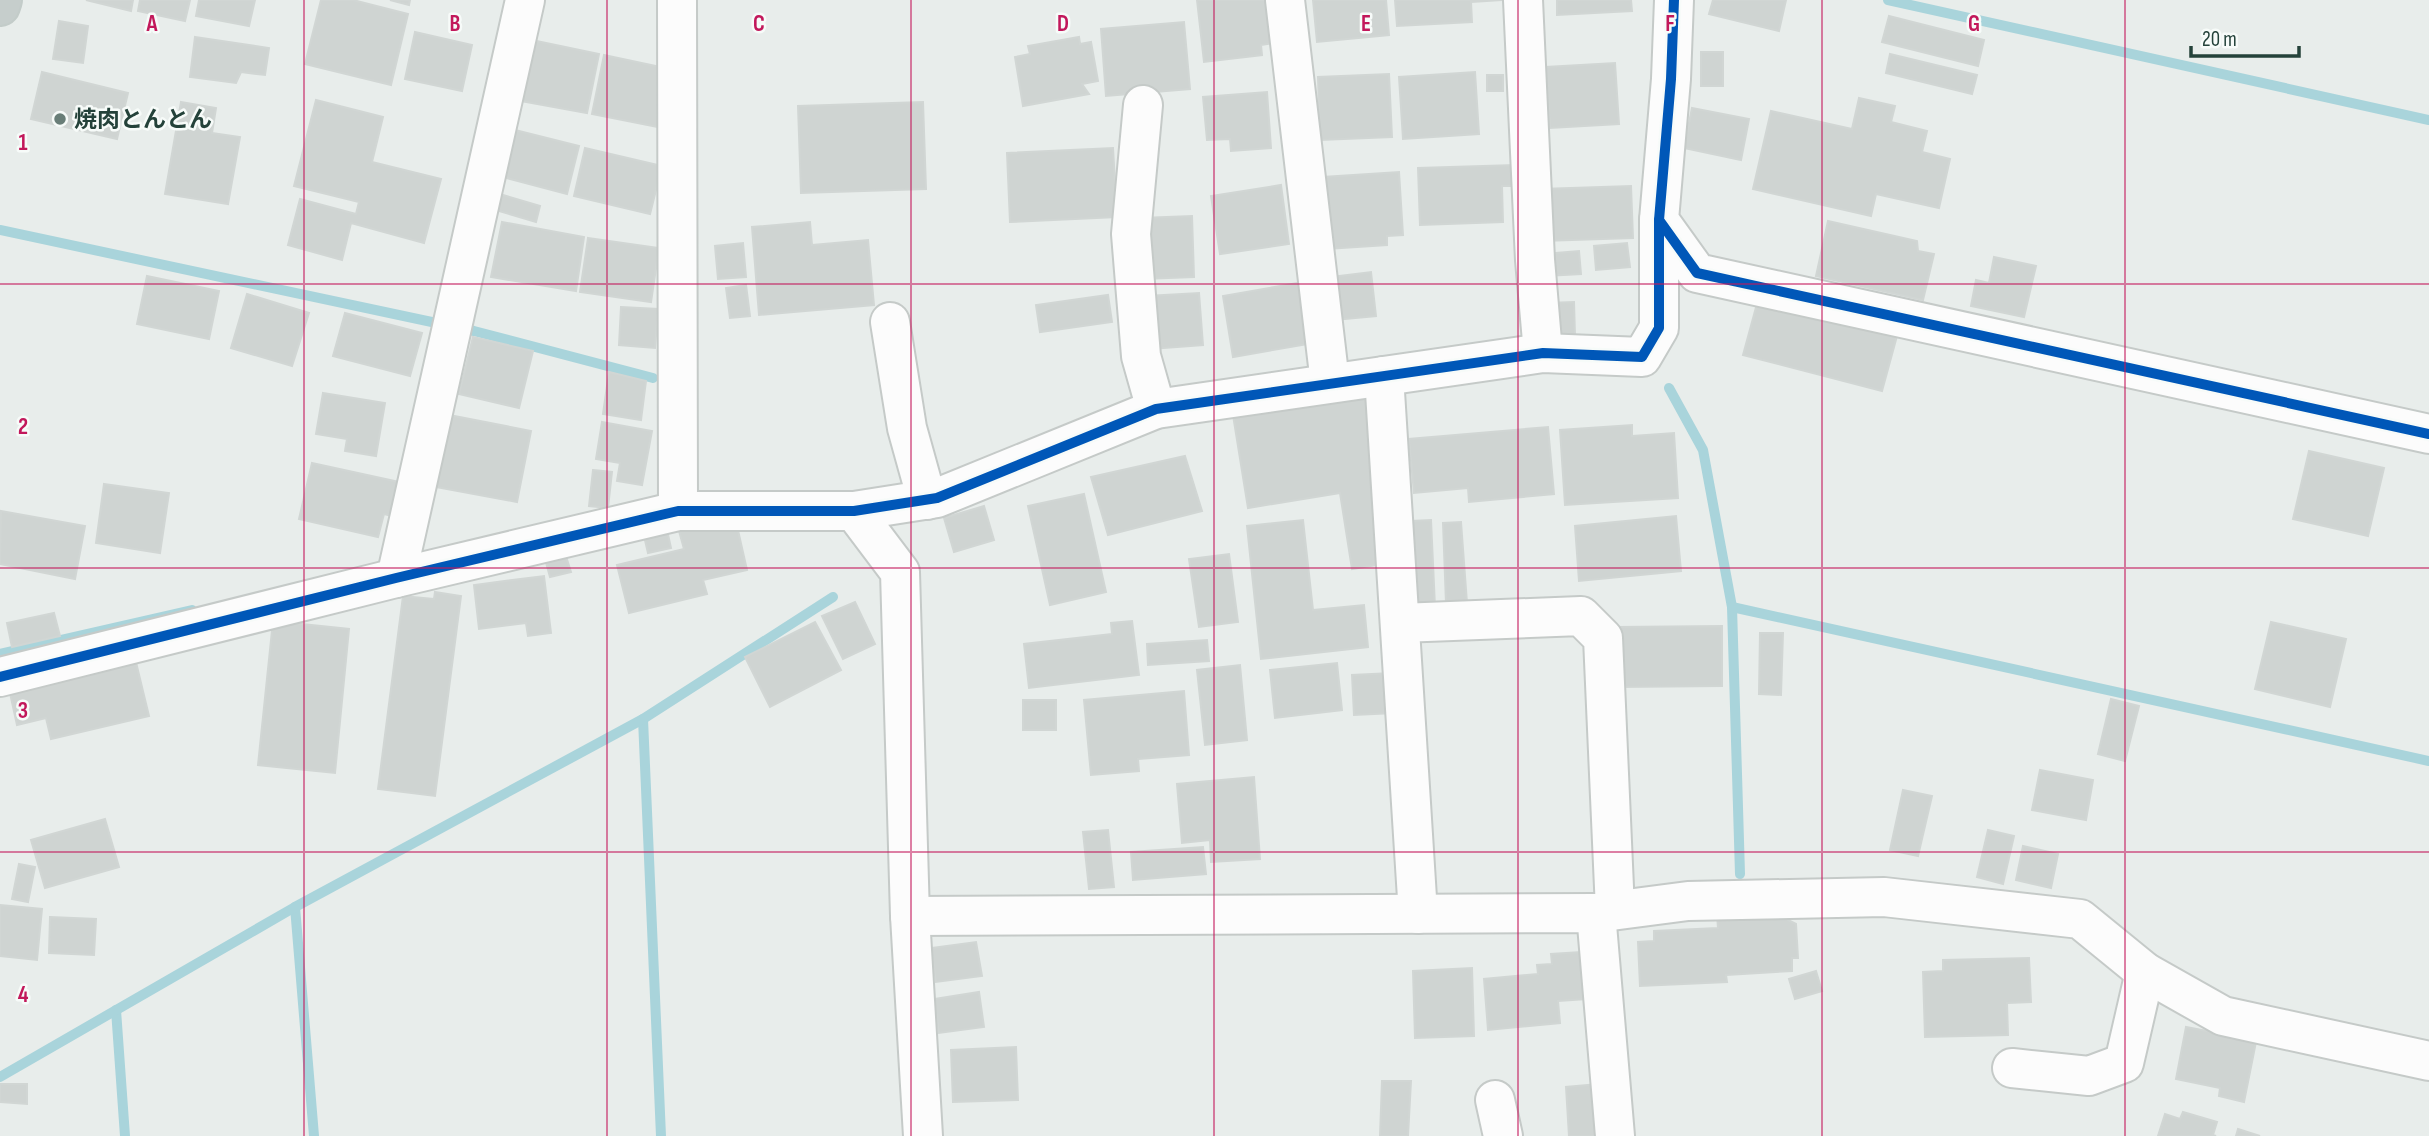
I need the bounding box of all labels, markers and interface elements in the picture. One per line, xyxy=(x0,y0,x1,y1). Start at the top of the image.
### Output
text: A xyxy=(146,10,159,38)
text: B xyxy=(450,10,461,38)
text: C xyxy=(753,10,765,38)
text: D xyxy=(1057,10,1069,38)
text: E xyxy=(1361,10,1371,38)
text: F xyxy=(1665,10,1675,38)
text: G xyxy=(1968,10,1980,38)
scale bar xyxy=(2191,14,2300,58)
text: 20 m xyxy=(2202,27,2237,52)
place label: 焼肉とんとん xyxy=(74,106,212,134)
marker: 焼肉とんとん xyxy=(52,111,68,127)
text: 1 xyxy=(18,129,28,157)
text: 2 xyxy=(18,413,28,441)
text: 3 xyxy=(18,697,28,725)
text: 4 xyxy=(18,981,29,1009)

